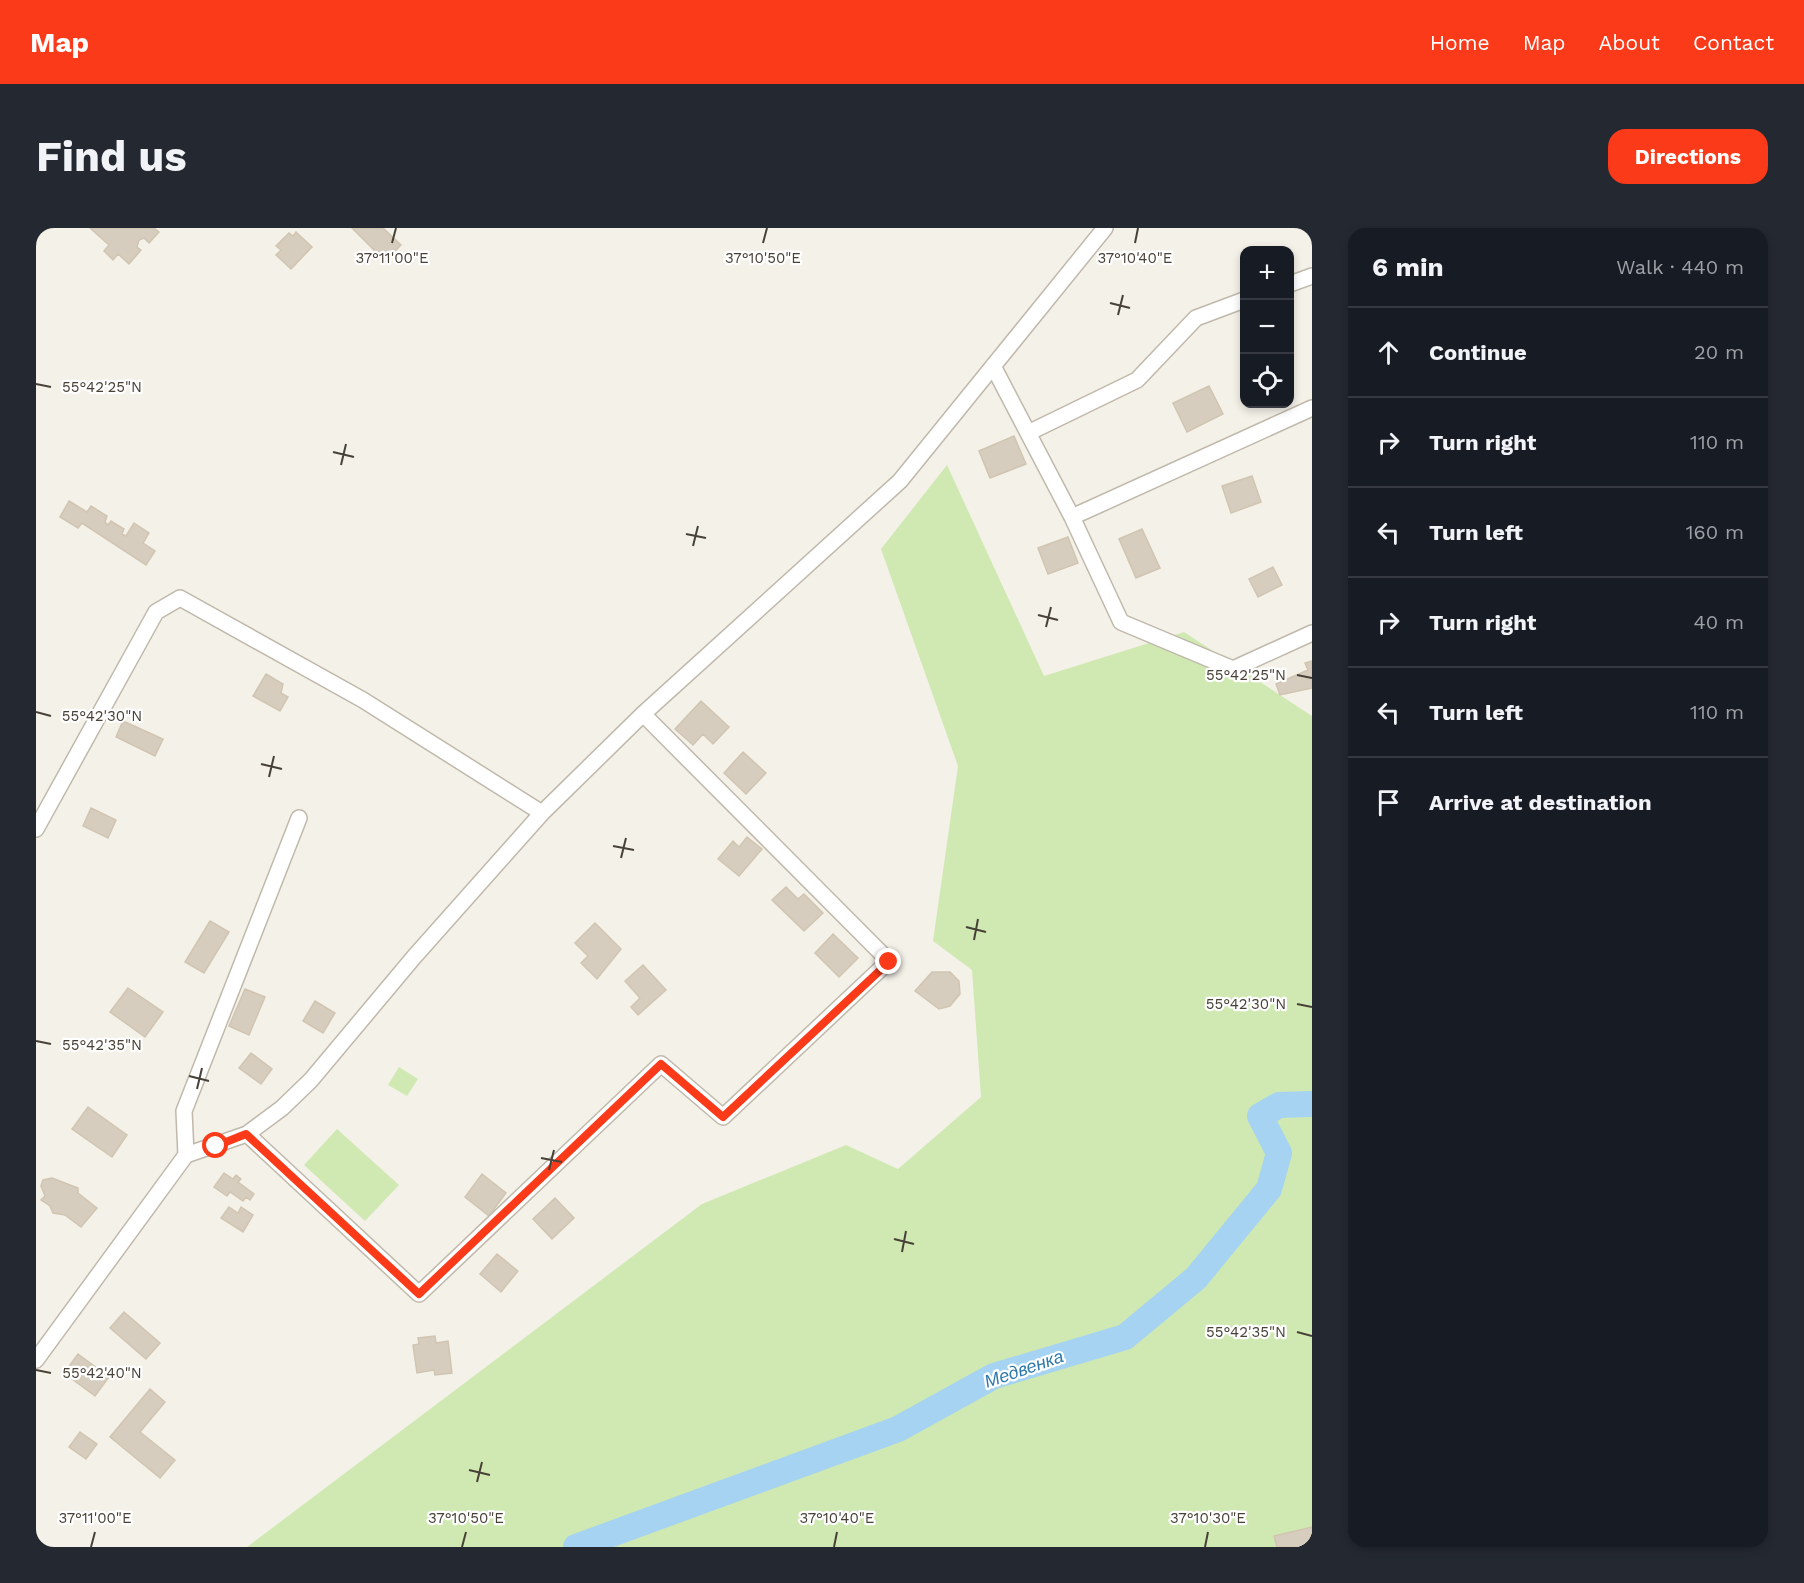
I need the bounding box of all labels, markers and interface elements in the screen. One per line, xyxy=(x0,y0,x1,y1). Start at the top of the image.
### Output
text: Map xyxy=(30,26,89,59)
text: Home xyxy=(1430,30,1490,55)
text: Map xyxy=(1523,30,1566,55)
text: About xyxy=(1599,30,1660,55)
text: Contact xyxy=(1693,30,1774,55)
button: Directions xyxy=(1608,129,1768,184)
text: Find us xyxy=(36,132,187,181)
map controls xyxy=(1240,246,1294,408)
button: + xyxy=(1240,246,1294,300)
text: 37°11'00"E xyxy=(356,249,428,267)
text: 37°10'50"E xyxy=(725,249,801,267)
text: 37°10'40"E xyxy=(1098,249,1172,267)
text: 6 min xyxy=(1372,252,1444,282)
text: Walk · 440 m xyxy=(1616,255,1744,279)
button: − xyxy=(1240,300,1294,354)
icon: ahead xyxy=(1372,336,1405,369)
text: Continue xyxy=(1429,340,1527,365)
text: 20 m xyxy=(1694,340,1744,364)
button: locate xyxy=(1240,354,1294,408)
text: 55°42'25"N xyxy=(62,378,142,396)
icon: right xyxy=(1372,426,1405,459)
text: Turn right xyxy=(1429,430,1536,455)
text: 110 m xyxy=(1690,430,1744,454)
icon: left xyxy=(1372,516,1405,549)
text: Turn left xyxy=(1429,520,1523,545)
text: 160 m xyxy=(1686,520,1744,544)
icon: right xyxy=(1372,606,1405,639)
text: Turn right xyxy=(1429,610,1536,635)
text: 40 m xyxy=(1693,610,1744,634)
text: 55°42'25"N xyxy=(1206,666,1286,684)
icon: left xyxy=(1372,696,1405,729)
text: Turn left xyxy=(1429,700,1523,725)
text: 110 m xyxy=(1690,700,1744,724)
text: 55°42'30"N xyxy=(62,707,142,725)
icon: arrive xyxy=(1372,786,1405,819)
text: Arrive at destination xyxy=(1429,790,1652,815)
route end xyxy=(875,948,901,974)
text: 55°42'30"N xyxy=(1206,995,1286,1013)
text: 55°42'35"N xyxy=(62,1036,142,1054)
route start xyxy=(202,1132,228,1158)
text: 55°42'35"N xyxy=(1206,1323,1286,1341)
water label: Медвенка xyxy=(982,1345,1066,1392)
text: 55°42'40"N xyxy=(62,1364,142,1382)
text: 37°11'00"E xyxy=(59,1509,131,1527)
text: 37°10'50"E xyxy=(428,1509,504,1527)
text: 37°10'40"E xyxy=(800,1509,874,1527)
text: 37°10'30"E xyxy=(1170,1509,1246,1527)

